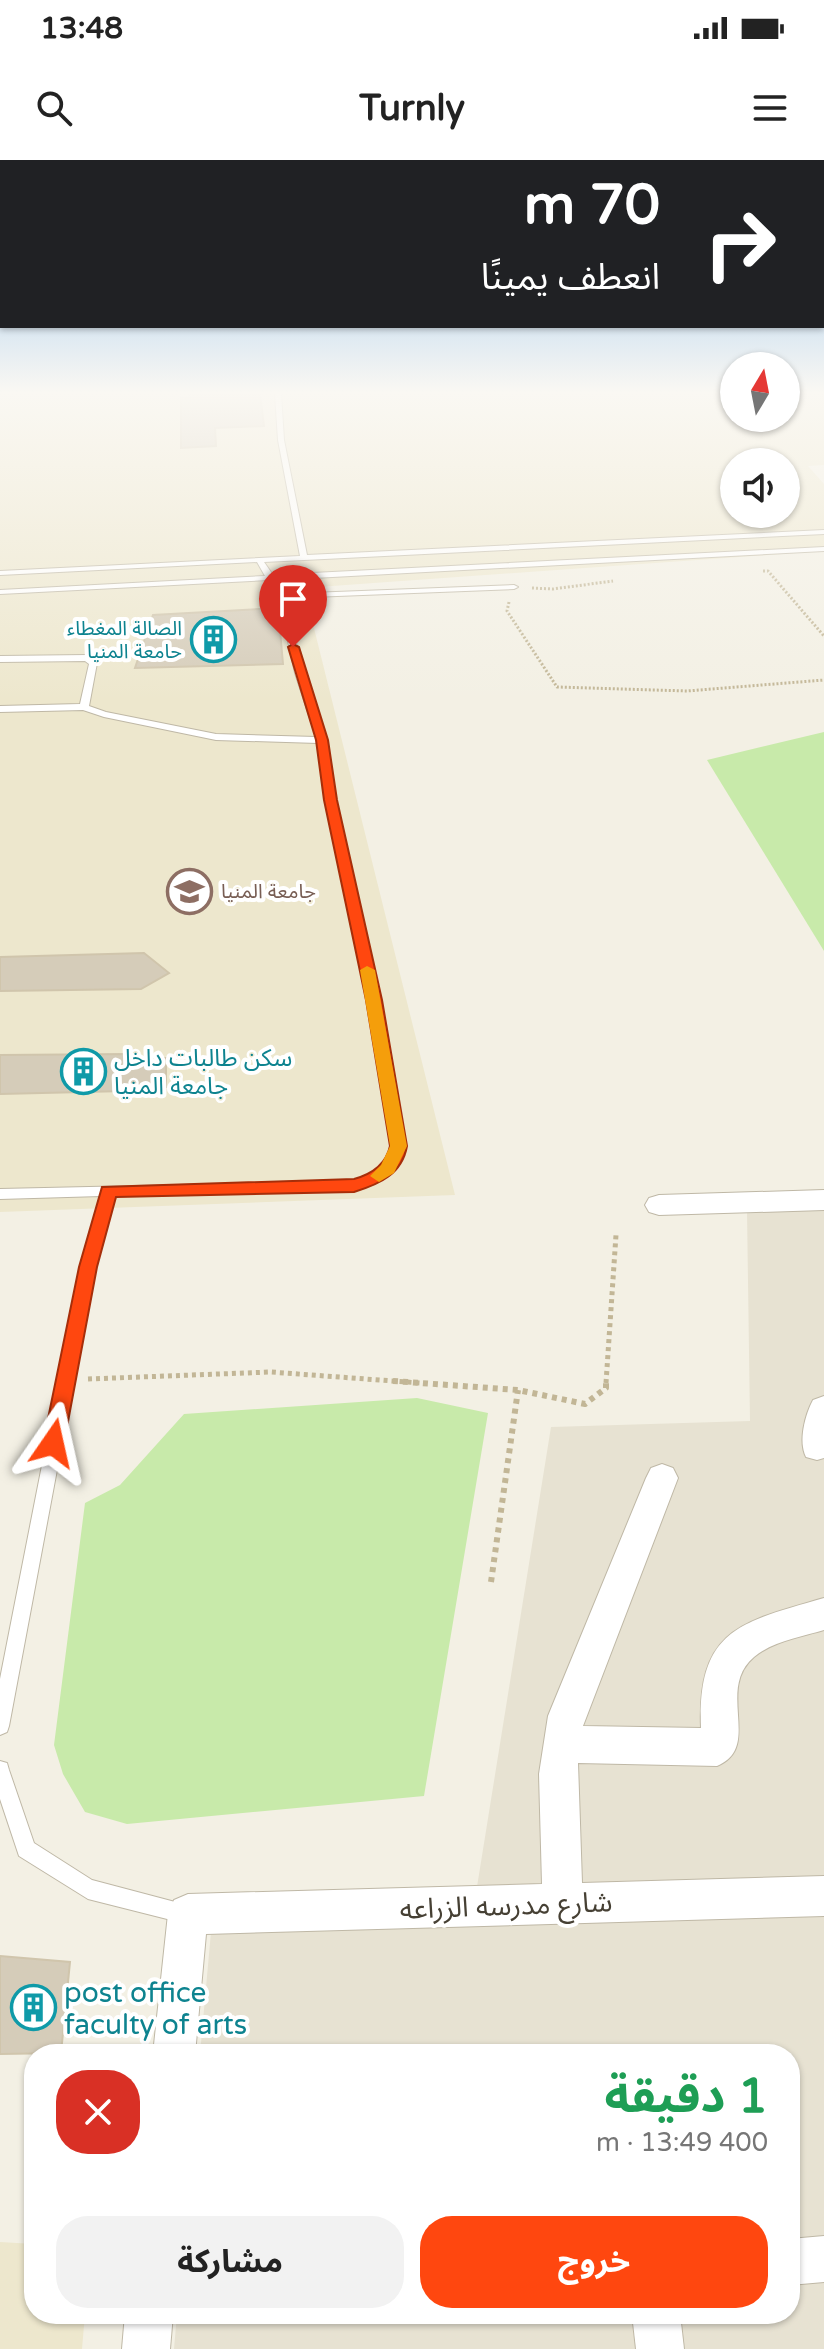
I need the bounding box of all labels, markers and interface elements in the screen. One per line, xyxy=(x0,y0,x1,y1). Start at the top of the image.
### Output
text: 13:48 xyxy=(40,10,123,47)
icon: search xyxy=(32,86,76,130)
icon: menu xyxy=(748,86,792,130)
text: Turnly xyxy=(359,87,465,130)
text: 70 m xyxy=(524,172,660,239)
icon: right xyxy=(688,192,792,296)
text: انعطف يمينًا xyxy=(481,256,660,299)
north arrow xyxy=(720,352,800,432)
map controls xyxy=(720,352,800,528)
button: sound xyxy=(720,448,800,528)
pin xyxy=(259,565,327,647)
icon: arrive xyxy=(271,577,315,621)
building icon: الصالة المغطاء حامعة المنيا xyxy=(189,616,237,664)
place label: الصالة المغطاء حامعة المنيا xyxy=(67,617,182,664)
school or university icon: جامعة المنيا xyxy=(166,867,214,915)
place label: جامعة المنيا xyxy=(221,880,316,904)
place label: سكن طالبات داخل جامعة المنيا xyxy=(114,1044,292,1101)
building icon: سكن طالبات داخل جامعة المنيا xyxy=(59,1048,107,1096)
position arrow xyxy=(11,1401,95,1485)
street label: شارع مدرسه الزراعه xyxy=(399,1885,613,1930)
place label: post office faculty of arts xyxy=(64,1976,247,2042)
building icon: post office faculty of arts xyxy=(9,1984,57,2032)
text: 1 دقيقة xyxy=(605,2068,768,2126)
button: close xyxy=(56,2070,140,2154)
text: 400 m · 13:49 xyxy=(596,2127,768,2158)
button: مشاركة xyxy=(56,2216,404,2308)
button: خروج xyxy=(420,2216,768,2308)

